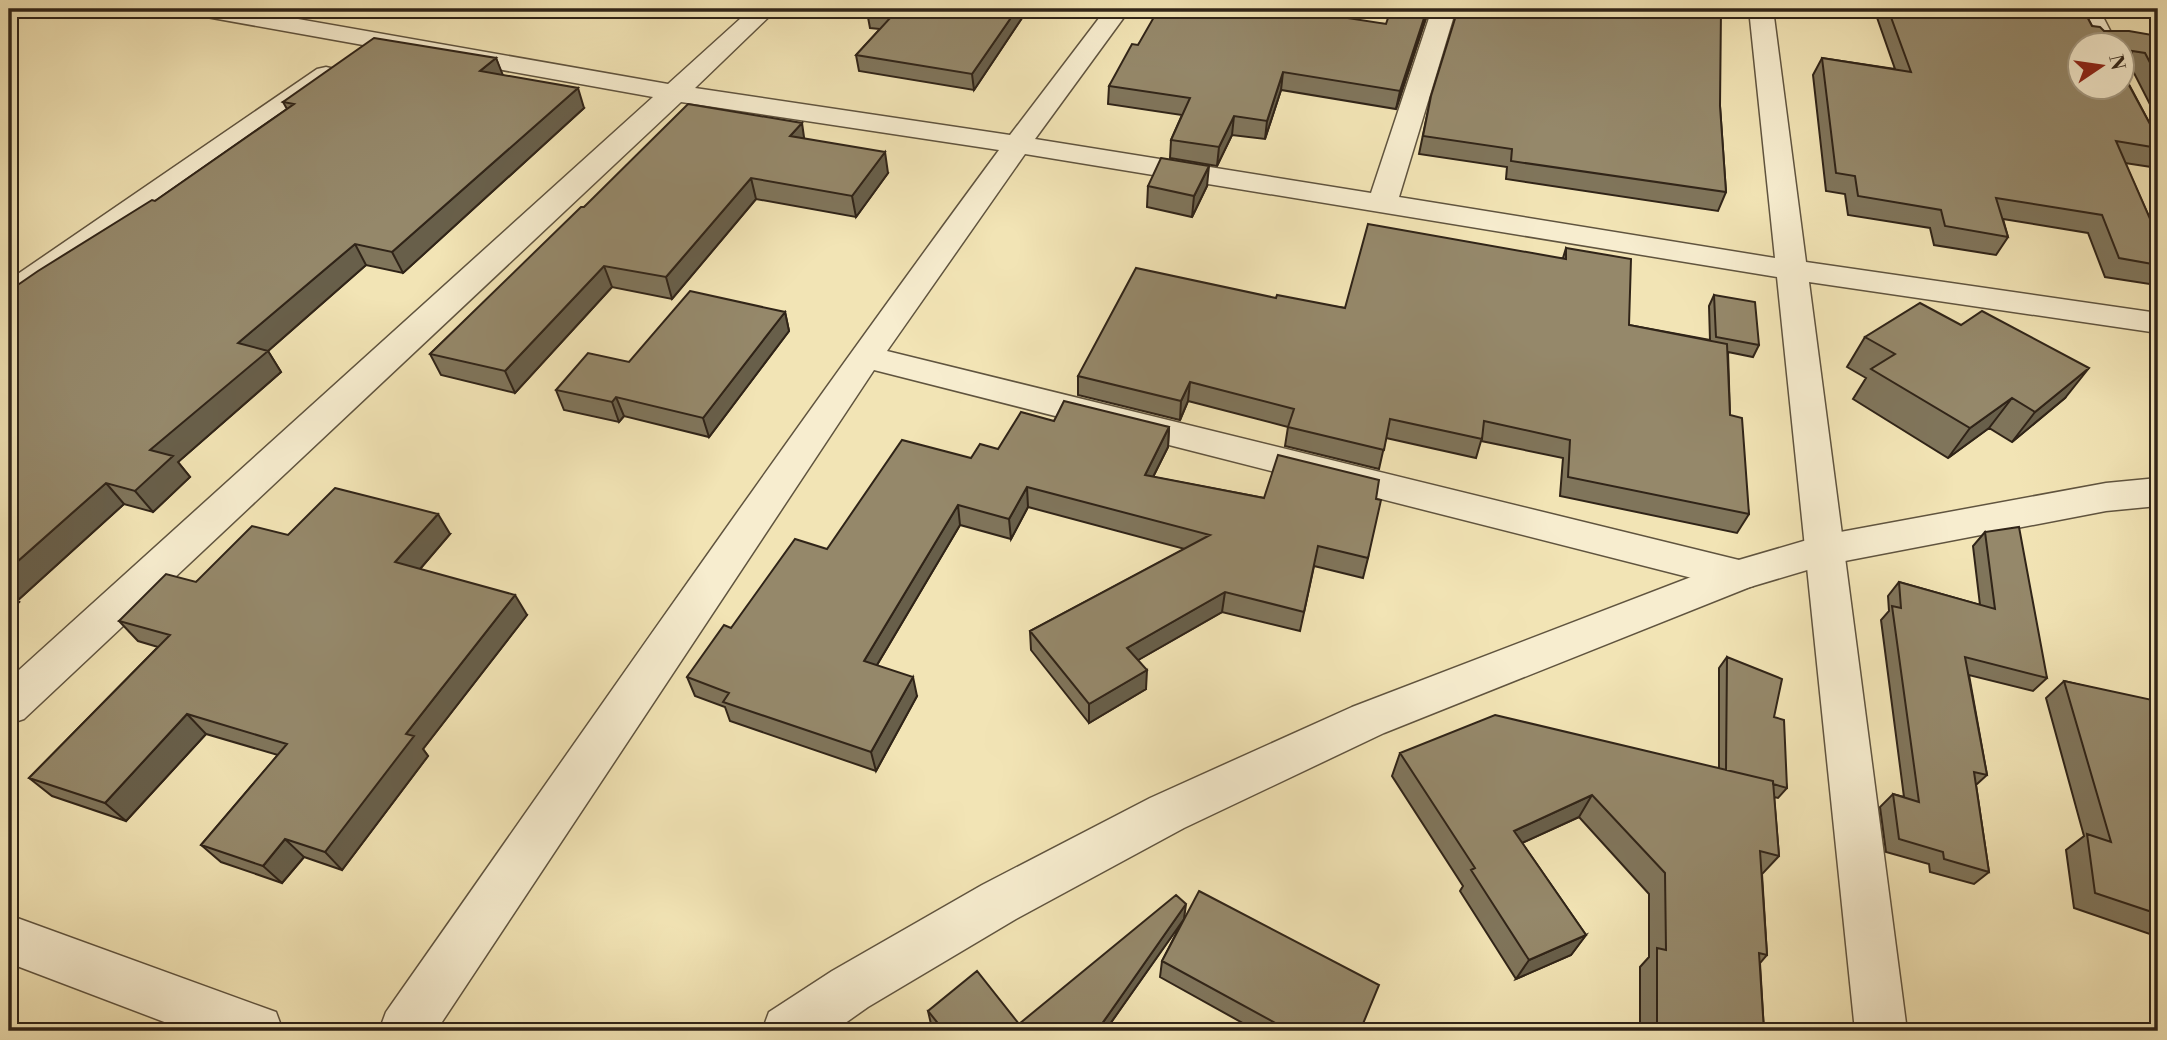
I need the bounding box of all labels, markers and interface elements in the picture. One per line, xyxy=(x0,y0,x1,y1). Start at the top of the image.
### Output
north arrow xyxy=(2066,32,2136,102)
text: N xyxy=(2103,52,2130,72)

